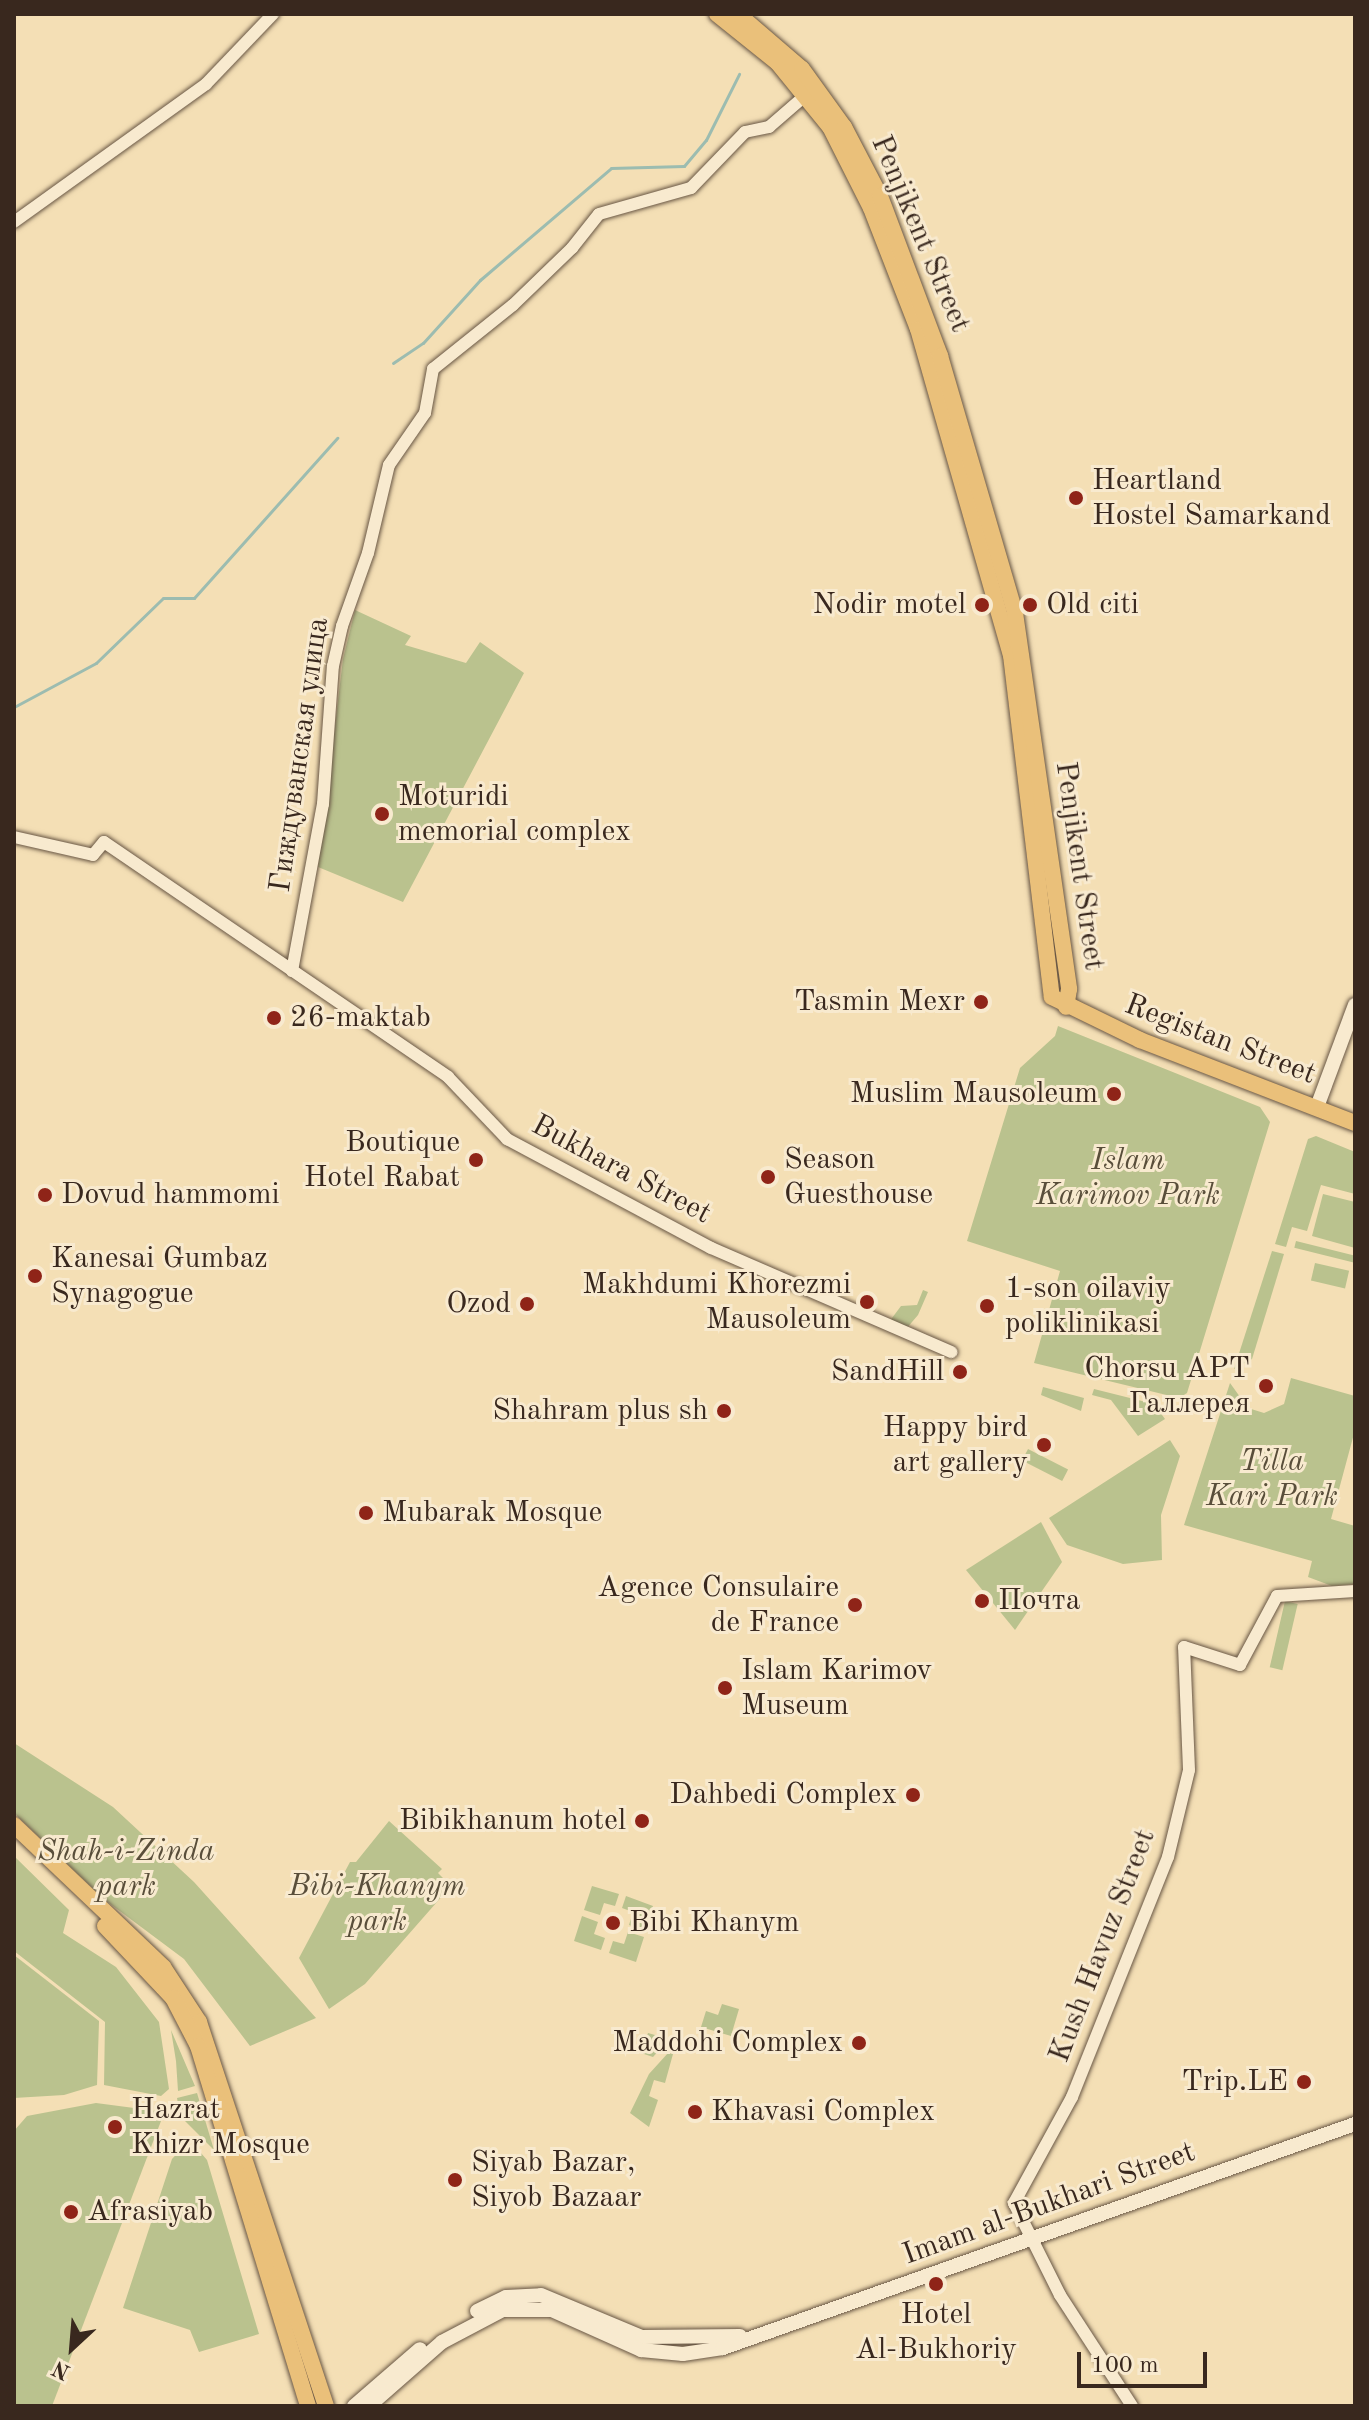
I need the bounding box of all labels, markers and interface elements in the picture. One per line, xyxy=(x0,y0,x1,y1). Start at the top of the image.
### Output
street label: Penjikent Street xyxy=(862,130,978,338)
place label: Heartland Hostel Samarkand xyxy=(1092,463,1331,534)
marker: Heartland Hostel Samarkand xyxy=(1067,489,1085,507)
place label: Nodir motel xyxy=(812,587,966,623)
place label: Old citi xyxy=(1046,587,1139,623)
marker: Nodir motel xyxy=(973,596,991,614)
marker: Old citi xyxy=(1021,596,1039,614)
street label: Гиждуванская улица xyxy=(263,615,337,895)
street label: Penjikent Street xyxy=(1047,759,1111,973)
place label: Moturidi memorial complex xyxy=(398,779,631,850)
marker: Moturidi memorial complex xyxy=(373,805,391,823)
place label: Tasmin Mexr xyxy=(794,984,965,1020)
street label: Registan Street xyxy=(1119,987,1321,1093)
marker: Tasmin Mexr xyxy=(972,993,990,1011)
place label: 26-maktab xyxy=(290,1000,431,1036)
marker: 26-maktab xyxy=(265,1009,283,1027)
place label: Muslim Mausoleum xyxy=(850,1076,1098,1112)
marker: Muslim Mausoleum xyxy=(1105,1085,1123,1103)
street label: Bukhara Street xyxy=(525,1108,717,1232)
place label: Boutique Hotel Rabat xyxy=(304,1125,460,1196)
place label: Season Guesthouse xyxy=(784,1142,933,1212)
park label: Islam Karimov Park xyxy=(1036,1143,1220,1214)
marker: Boutique Hotel Rabat xyxy=(467,1151,485,1169)
marker: Season Guesthouse xyxy=(759,1168,777,1186)
place label: Dovud hammomi xyxy=(61,1177,280,1213)
marker: Dovud hammomi xyxy=(36,1186,54,1204)
place label: Kanesai Gumbaz Synagogue xyxy=(51,1241,268,1312)
marker: Kanesai Gumbaz Synagogue xyxy=(26,1267,44,1285)
place label: Makhdumi Khorezmi Mausoleum xyxy=(582,1267,851,1338)
place label: 1-son oilaviy poliklinikasi xyxy=(1005,1271,1171,1342)
place label: Ozod xyxy=(446,1286,511,1322)
marker: Makhdumi Khorezmi Mausoleum xyxy=(858,1293,876,1311)
marker: Ozod xyxy=(518,1295,536,1313)
marker: 1-son oilaviy poliklinikasi xyxy=(976,1295,998,1317)
place label: Chorsu АРТ Галлерея xyxy=(1084,1351,1250,1422)
place label: SandHill xyxy=(831,1354,944,1390)
marker: SandHill xyxy=(951,1363,969,1381)
marker: Chorsu АРТ Галлерея xyxy=(1257,1377,1275,1395)
place label: Shahram plus sh xyxy=(492,1393,708,1429)
marker: Shahram plus sh xyxy=(715,1402,733,1420)
place label: Happy bird art gallery xyxy=(883,1410,1028,1480)
marker: Happy bird art gallery xyxy=(1035,1436,1053,1454)
park label: Tilla Kari Park xyxy=(1206,1444,1338,1514)
place label: Mubarak Mosque xyxy=(382,1495,602,1531)
marker: Mubarak Mosque xyxy=(357,1504,375,1522)
place label: Agence Consulaire de France xyxy=(597,1570,839,1640)
place label: Почта xyxy=(998,1583,1080,1619)
marker: Почта xyxy=(973,1592,991,1610)
marker: Agence Consulaire de France xyxy=(846,1596,864,1614)
place label: Islam Karimov Museum xyxy=(741,1653,932,1724)
marker: Islam Karimov Museum xyxy=(716,1679,734,1697)
place label: Dahbedi Complex xyxy=(669,1777,897,1813)
marker: Dahbedi Complex xyxy=(904,1786,922,1804)
place label: Bibikhanum hotel xyxy=(399,1803,626,1839)
marker: Bibikhanum hotel xyxy=(633,1812,651,1830)
street label: Kush Havuz Street xyxy=(1042,1824,1164,2068)
park label: Shah-i-Zinda park xyxy=(37,1834,215,1904)
park label: Bibi-Khanym park xyxy=(288,1869,466,1940)
place label: Bibi Khanym xyxy=(629,1905,799,1941)
marker: Bibi Khanym xyxy=(604,1914,622,1932)
place label: Maddohi Complex xyxy=(612,2025,843,2061)
marker: Maddohi Complex xyxy=(850,2034,868,2052)
place label: Trip.LE xyxy=(1181,2064,1288,2100)
marker: Trip.LE xyxy=(1295,2073,1313,2091)
place label: Hazrat Khizr Mosque xyxy=(131,2092,310,2162)
place label: Khavasi Complex xyxy=(711,2094,935,2130)
marker: Khavasi Complex xyxy=(686,2103,704,2121)
marker: Hazrat Khizr Mosque xyxy=(106,2118,124,2136)
street label: Imam al-Bukhari Street xyxy=(898,2134,1200,2274)
place label: Siyab Bazar, Siyob Bazaar xyxy=(471,2145,641,2216)
marker: Siyab Bazar, Siyob Bazaar xyxy=(446,2171,464,2189)
place label: Afrasiyab xyxy=(87,2194,213,2230)
marker: Afrasiyab xyxy=(62,2203,80,2221)
marker: Hotel Al-Bukhoriy xyxy=(927,2275,945,2293)
place label: Hotel Al-Bukhoriy xyxy=(855,2297,1017,2368)
north arrow xyxy=(32,2308,112,2388)
scale bar xyxy=(1081,2336,1211,2386)
text: 100 m xyxy=(1091,2354,1159,2378)
text: N xyxy=(49,2356,74,2383)

